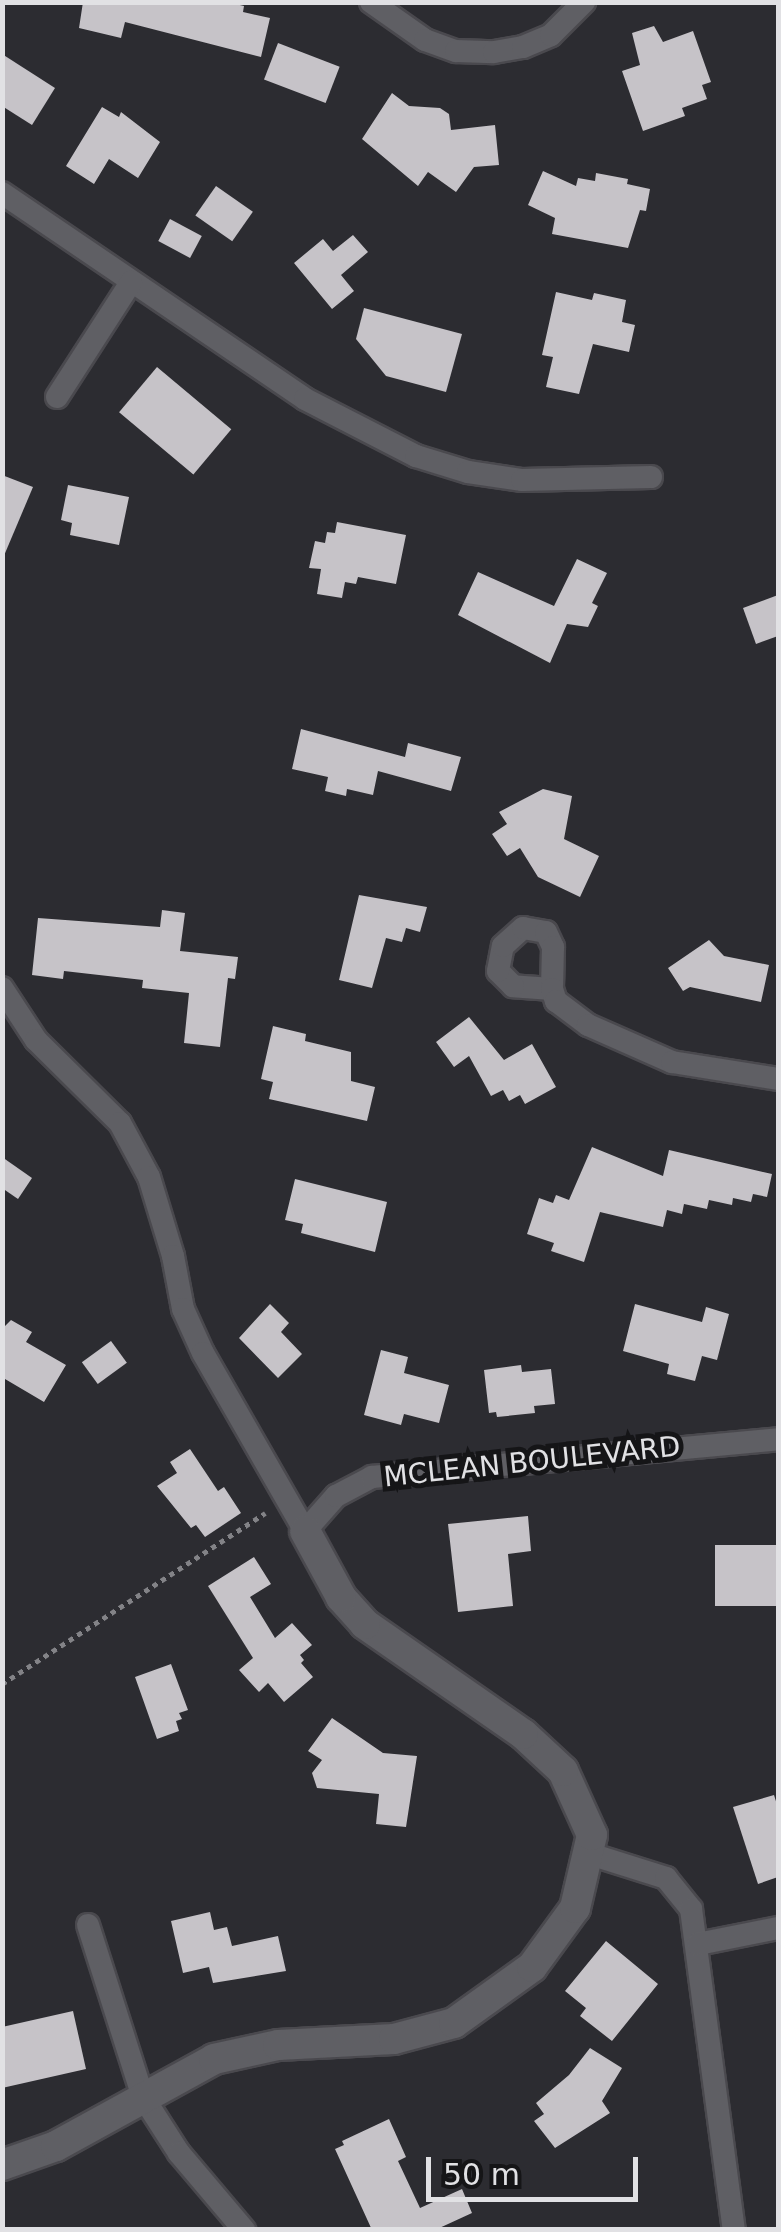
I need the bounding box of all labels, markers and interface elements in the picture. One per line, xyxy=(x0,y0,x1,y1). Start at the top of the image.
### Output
street label: MCLEAN BOULEVARD xyxy=(382,1430,682,1494)
scale bar xyxy=(431,2137,644,2199)
text: 50 m xyxy=(443,2157,520,2192)

